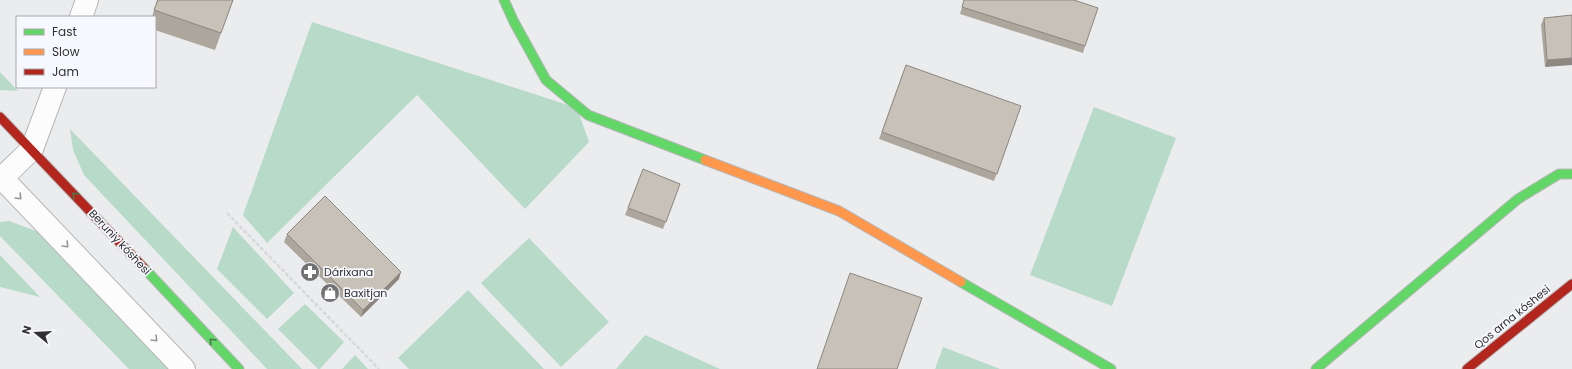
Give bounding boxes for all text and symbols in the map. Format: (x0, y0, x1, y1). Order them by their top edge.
legend (16, 16, 156, 88)
text: Fast (52, 23, 77, 40)
text: Slow (52, 43, 80, 60)
text: Jam (52, 63, 79, 80)
one-way arrow (15, 192, 22, 200)
one-way arrow (72, 192, 80, 200)
street label: Beruniy kóshesi (85, 206, 155, 279)
one-way arrow (61, 240, 68, 248)
pharmacy icon: Dárixana (299, 261, 321, 283)
place label: Dárixana (324, 264, 373, 280)
street label: Qos arna kóshesi (1470, 281, 1554, 353)
shop icon: Baxitjan (319, 282, 341, 304)
place label: Baxitjan (344, 285, 387, 301)
north arrow (16, 313, 56, 353)
text: N (18, 323, 35, 336)
one-way arrow (151, 334, 158, 342)
one-way arrow (210, 338, 217, 345)

